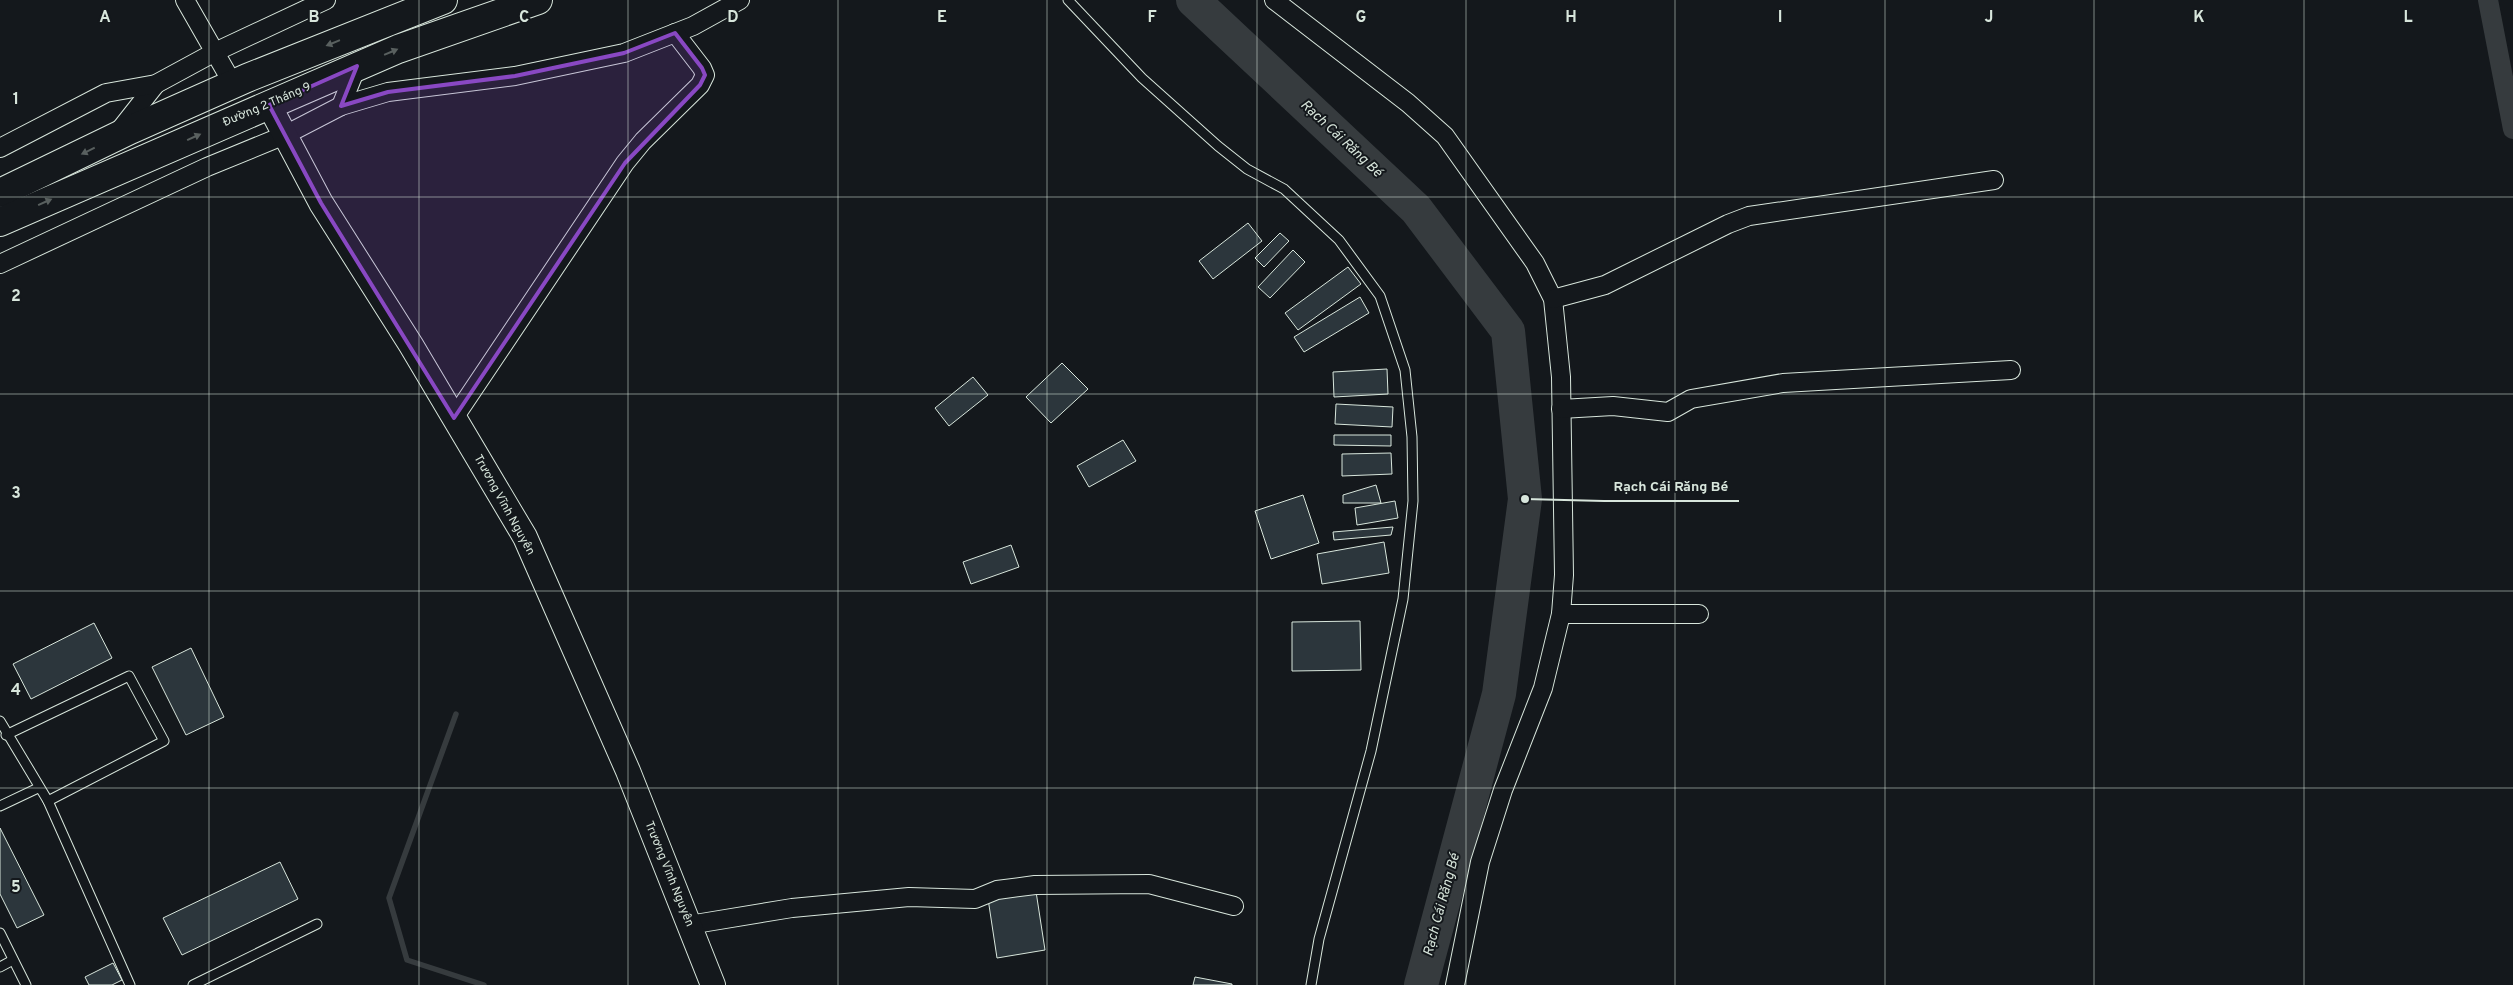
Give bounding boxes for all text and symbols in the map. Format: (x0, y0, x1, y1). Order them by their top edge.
text: A (99, 8, 111, 28)
text: B (308, 8, 320, 28)
text: C (519, 8, 529, 28)
text: D (727, 8, 739, 28)
text: E (937, 8, 947, 28)
text: F (1147, 8, 1157, 28)
text: G (1356, 8, 1366, 28)
text: H (1565, 8, 1577, 28)
text: I (1778, 8, 1782, 28)
text: J (1985, 8, 1993, 28)
text: K (2193, 8, 2205, 28)
text: L (2403, 8, 2413, 28)
one-way arrow (326, 40, 340, 48)
one-way arrow (384, 47, 398, 55)
street label: Đường 2 Tháng 9 (220, 79, 314, 131)
text: 1 (13, 90, 19, 110)
water label: Rạch Cái Răng Bé (1296, 97, 1387, 183)
one-way arrow (187, 133, 201, 141)
one-way arrow (81, 147, 95, 155)
one-way arrow (38, 198, 52, 206)
text: 2 (11, 287, 21, 307)
street label: Trương Vĩnh Nguyên (470, 452, 538, 558)
callout: Rạch Cái Răng Bé (1604, 472, 1739, 501)
text: Rạch Cái Răng Bé (1614, 479, 1729, 496)
text: 3 (11, 484, 21, 504)
text: 4 (11, 681, 21, 701)
street label: Trương Vĩnh Nguyên (641, 819, 697, 929)
water label: Rạch Cái Răng Bé (1420, 850, 1464, 958)
text: 5 (11, 878, 21, 898)

